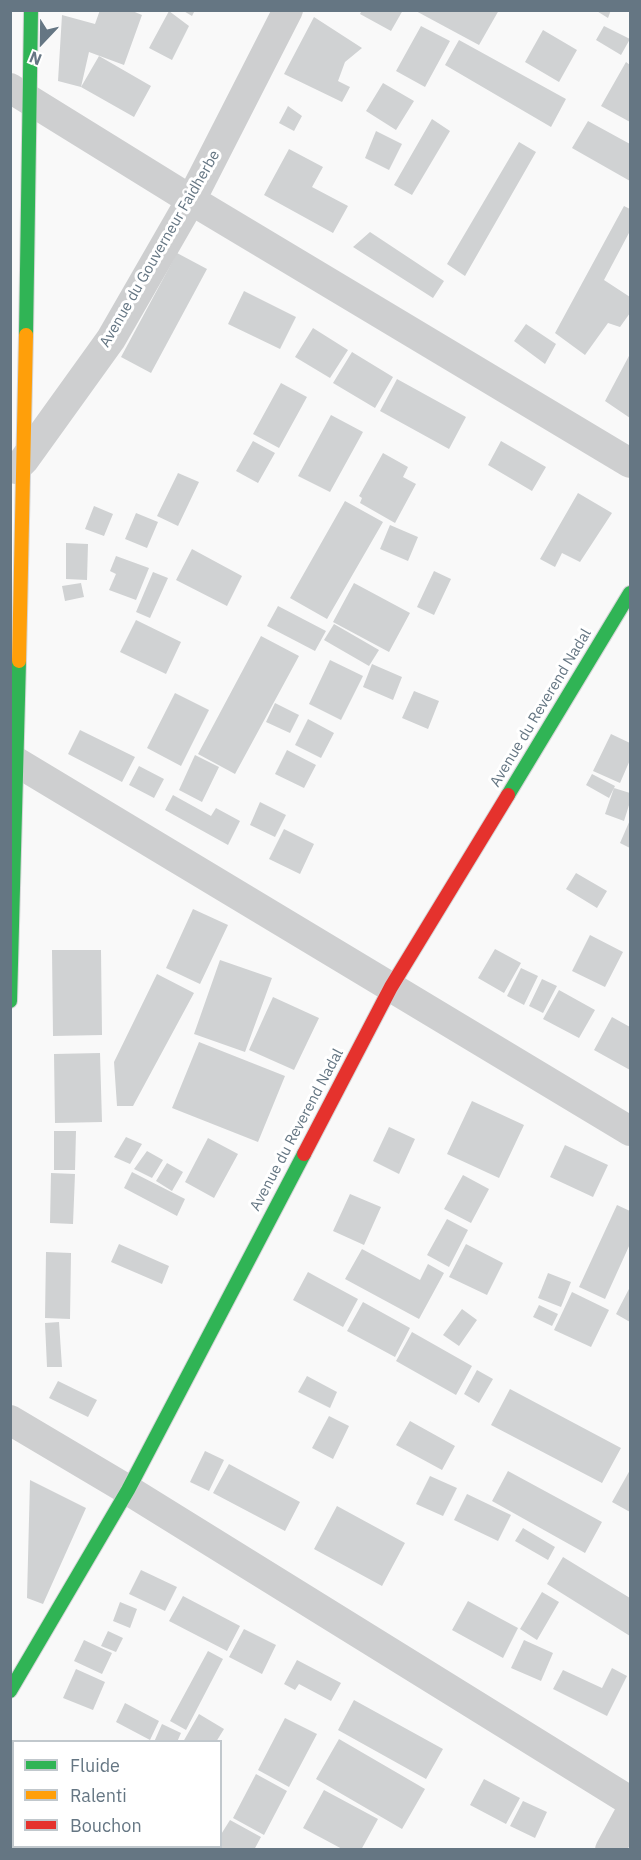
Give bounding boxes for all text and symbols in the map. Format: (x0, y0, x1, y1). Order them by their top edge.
north arrow (12, 12, 72, 72)
text: N (26, 47, 44, 70)
street label: Avenue du Gouverneur Faidherbe (96, 147, 224, 351)
street label: Avenue du Reverend Nadal (487, 626, 595, 790)
street label: Avenue du Reverend Nadal (247, 1046, 347, 1214)
legend (12, 1740, 222, 1848)
text: Fluide (70, 1754, 120, 1777)
text: Ralenti (70, 1784, 127, 1807)
text: Bouchon (70, 1814, 142, 1837)

